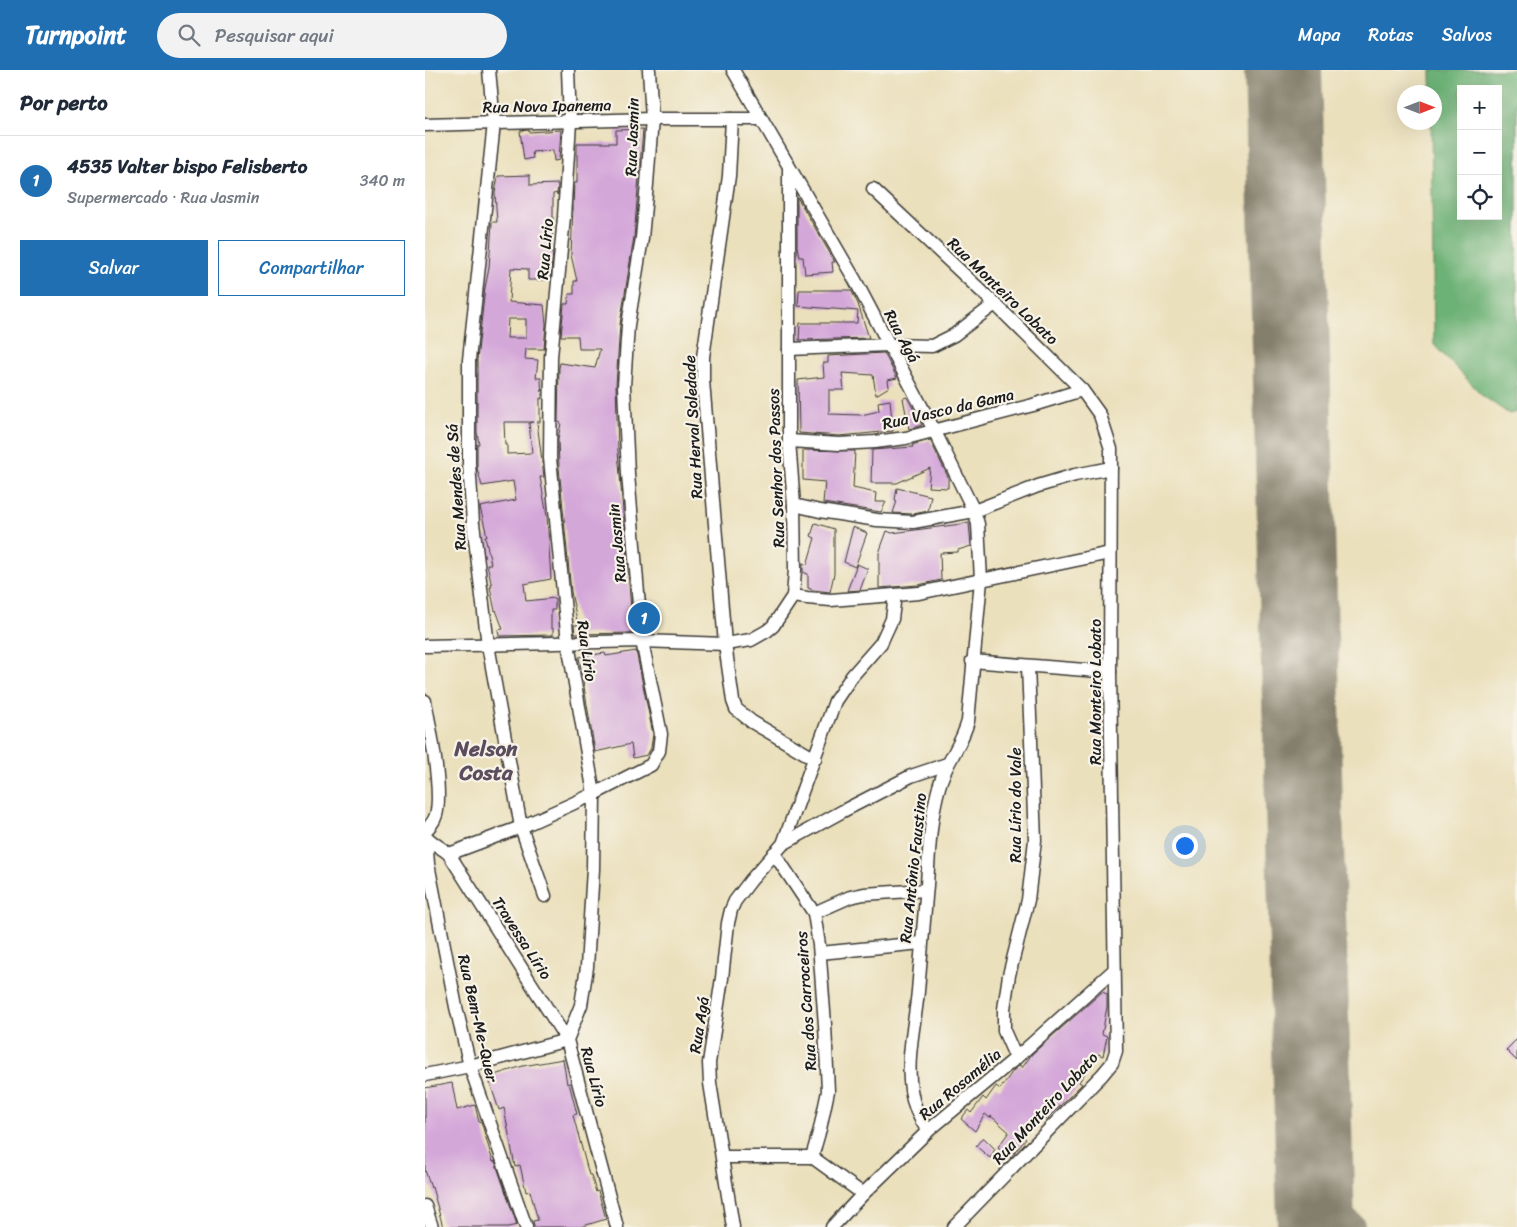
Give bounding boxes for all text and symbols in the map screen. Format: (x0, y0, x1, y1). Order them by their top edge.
search box (157, 13, 507, 58)
text: Turnpoint (25, 14, 127, 56)
text: Pesquisar aqui (215, 19, 334, 52)
text: Mapa (1298, 19, 1340, 51)
text: Rotas (1368, 19, 1414, 51)
text: Salvos (1442, 19, 1492, 51)
icon: search (175, 21, 203, 49)
text: Por perto (20, 84, 108, 122)
north arrow (1397, 85, 1442, 130)
map controls (1457, 85, 1502, 220)
button: + (1457, 85, 1502, 130)
street label: Rua Nova Ipanema (482, 90, 612, 122)
street label: Rua Jasmin (616, 97, 648, 177)
button: − (1457, 130, 1502, 175)
text: 4535 Valter bispo Felisberto (67, 150, 307, 183)
text: 1 (33, 166, 39, 195)
text: 340 m (360, 166, 405, 195)
button: locate (1457, 175, 1502, 220)
text: Supermercado · Rua Jasmin (67, 183, 259, 212)
street label: Rua Lírio (528, 217, 562, 281)
street label: Rua Monteiro Lobato (940, 230, 1066, 352)
button: Salvar (20, 240, 208, 296)
button: Compartilhar (218, 240, 405, 296)
street label: Rua Agá (876, 304, 928, 368)
street label: Rua Herval Soledade (675, 354, 711, 500)
street label: Rua Vasco da Gama (879, 380, 1017, 438)
street label: Rua Senhor dos Passos (759, 387, 793, 548)
street label: Rua Mendes de Sá (437, 423, 475, 551)
street label: Rua Jasmin (599, 502, 635, 584)
pin: 1 (628, 599, 660, 637)
street label: Rua Lírio (568, 619, 606, 683)
street label: Rua Monteiro Lobato (1081, 619, 1110, 765)
district label: Nelson Costa (453, 730, 518, 792)
street label: Rua Lírio do Vale (1001, 747, 1030, 863)
street label: Rua Antônio Faustino (891, 791, 935, 945)
your location (1172, 833, 1198, 859)
street label: Travessa Lírio (484, 890, 560, 986)
street label: Rua dos Carroceiros (787, 930, 825, 1072)
street label: Rua Bem-Me-Quer (449, 951, 507, 1086)
street label: Rua Agá (680, 995, 718, 1055)
street label: Rua Rosamélia (912, 1040, 1008, 1128)
street label: Rua Lírio (572, 1044, 616, 1110)
street label: Rua Monteiro Lobato (985, 1045, 1106, 1171)

